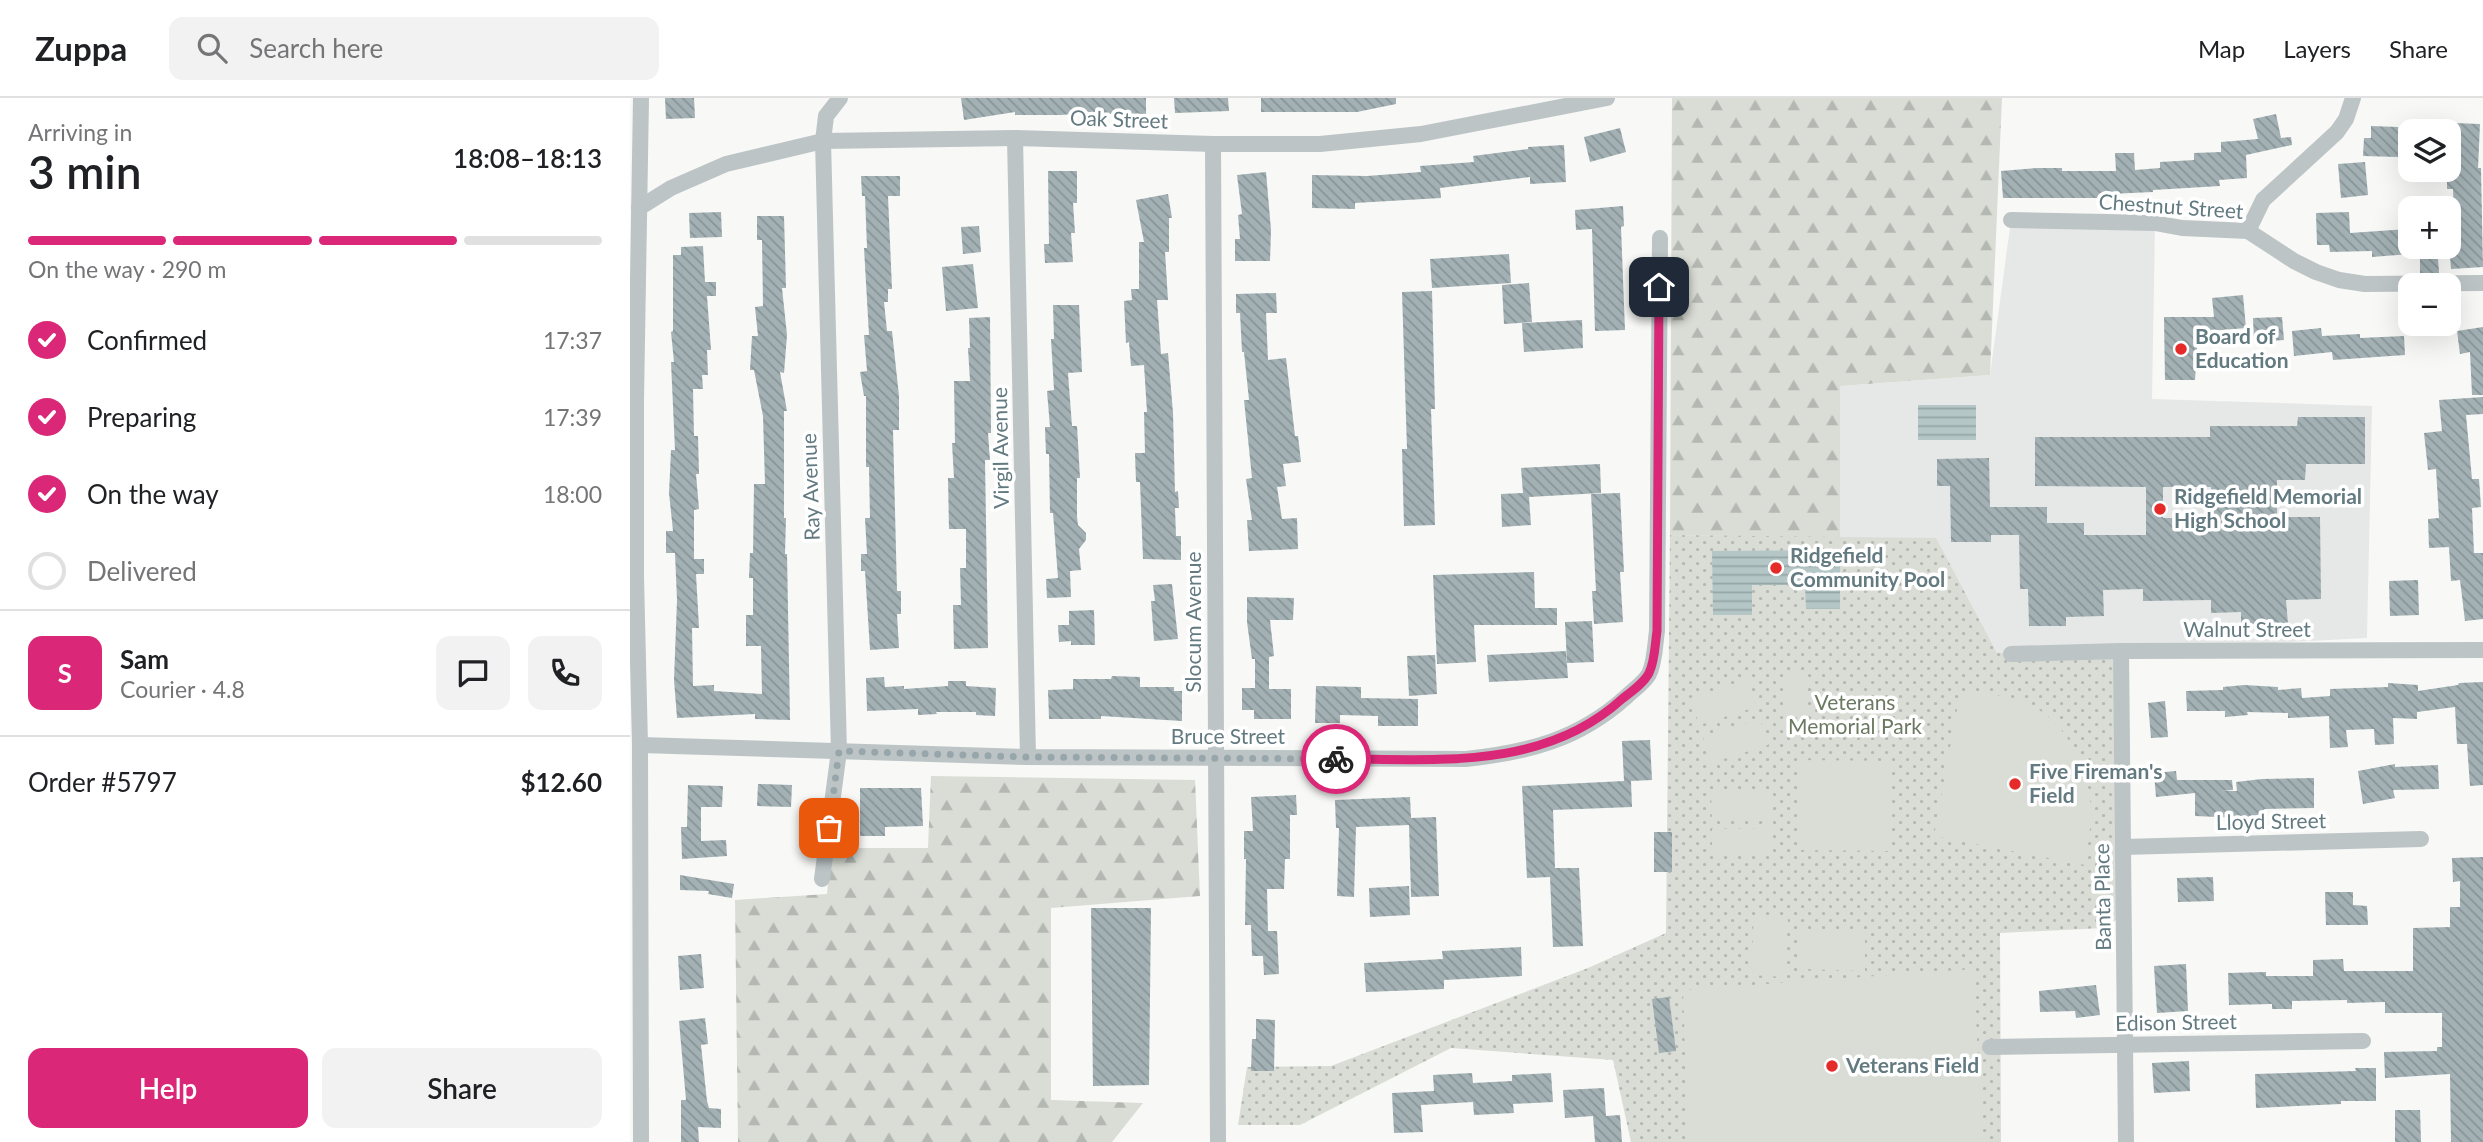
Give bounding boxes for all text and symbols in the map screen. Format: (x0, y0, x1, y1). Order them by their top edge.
search box (169, 17, 659, 80)
text: Zuppa (35, 28, 127, 68)
icon: search (193, 29, 231, 67)
text: Search here (249, 32, 383, 64)
text: Map (2198, 34, 2245, 63)
text: Layers (2283, 34, 2351, 63)
text: Share (2389, 34, 2448, 63)
street label: Oak Street (1069, 104, 1169, 133)
text: Arriving in (28, 118, 132, 146)
map controls (2398, 119, 2461, 336)
button: layers (2398, 119, 2461, 182)
text: 18:08–18:13 (453, 142, 602, 174)
text: 3 min (28, 144, 142, 199)
street label: Chestnut Street (2098, 188, 2245, 223)
button: + (2398, 196, 2461, 259)
text: On the way · 290 m (28, 255, 227, 283)
pin (1629, 257, 1689, 317)
icon: home (1640, 268, 1678, 306)
button: − (2398, 273, 2461, 336)
icon: check (28, 321, 66, 359)
place label: Board of Education (2195, 323, 2289, 372)
text: Confirmed (87, 324, 207, 356)
text: 17:37 (543, 326, 602, 354)
marker: Board of Education (2173, 341, 2189, 357)
street label: Virgil Avenue (986, 387, 1013, 509)
icon: check (28, 398, 66, 436)
text: Preparing (87, 401, 196, 433)
text: 17:39 (543, 403, 602, 431)
street label: Ray Avenue (795, 433, 824, 541)
icon: check (28, 475, 66, 513)
text: On the way (87, 478, 219, 510)
text: 18:00 (543, 480, 602, 508)
place label: Ridgefield Memorial High School (2174, 483, 2362, 532)
marker: Ridgefield Memorial High School (2152, 501, 2168, 517)
place label: Ridgefield Community Pool (1790, 542, 1945, 591)
street label: Slocum Avenue (1180, 551, 1205, 693)
text: Delivered (87, 555, 197, 587)
marker: Ridgefield Community Pool (1768, 560, 1784, 576)
street label: Walnut Street (2183, 616, 2311, 641)
button: chat (436, 636, 510, 710)
button: phone (528, 636, 602, 710)
text: Sam (120, 643, 169, 675)
text: S (58, 657, 72, 689)
text: Courier · 4.8 (120, 675, 245, 703)
park label: Veterans Memorial Park (1788, 689, 1922, 738)
street label: Bruce Street (1171, 723, 1286, 748)
courier (1301, 724, 1371, 794)
icon: bike (1317, 740, 1355, 778)
place label: Five Fireman's Field (2029, 758, 2162, 807)
text: Order #5797 (28, 766, 177, 798)
text: $12.60 (520, 766, 602, 798)
marker: Five Fireman's Field (2007, 776, 2023, 792)
pin (799, 798, 859, 858)
street label: Lloyd Street (2216, 807, 2327, 834)
icon: bag (810, 809, 848, 847)
street label: Banta Place (2088, 843, 2115, 951)
street label: Edison Street (2115, 1008, 2238, 1035)
button: Help (28, 1048, 308, 1128)
button: Share (322, 1048, 602, 1128)
place label: Veterans Field (1845, 1052, 1979, 1077)
marker: Veterans Field (1824, 1058, 1840, 1074)

